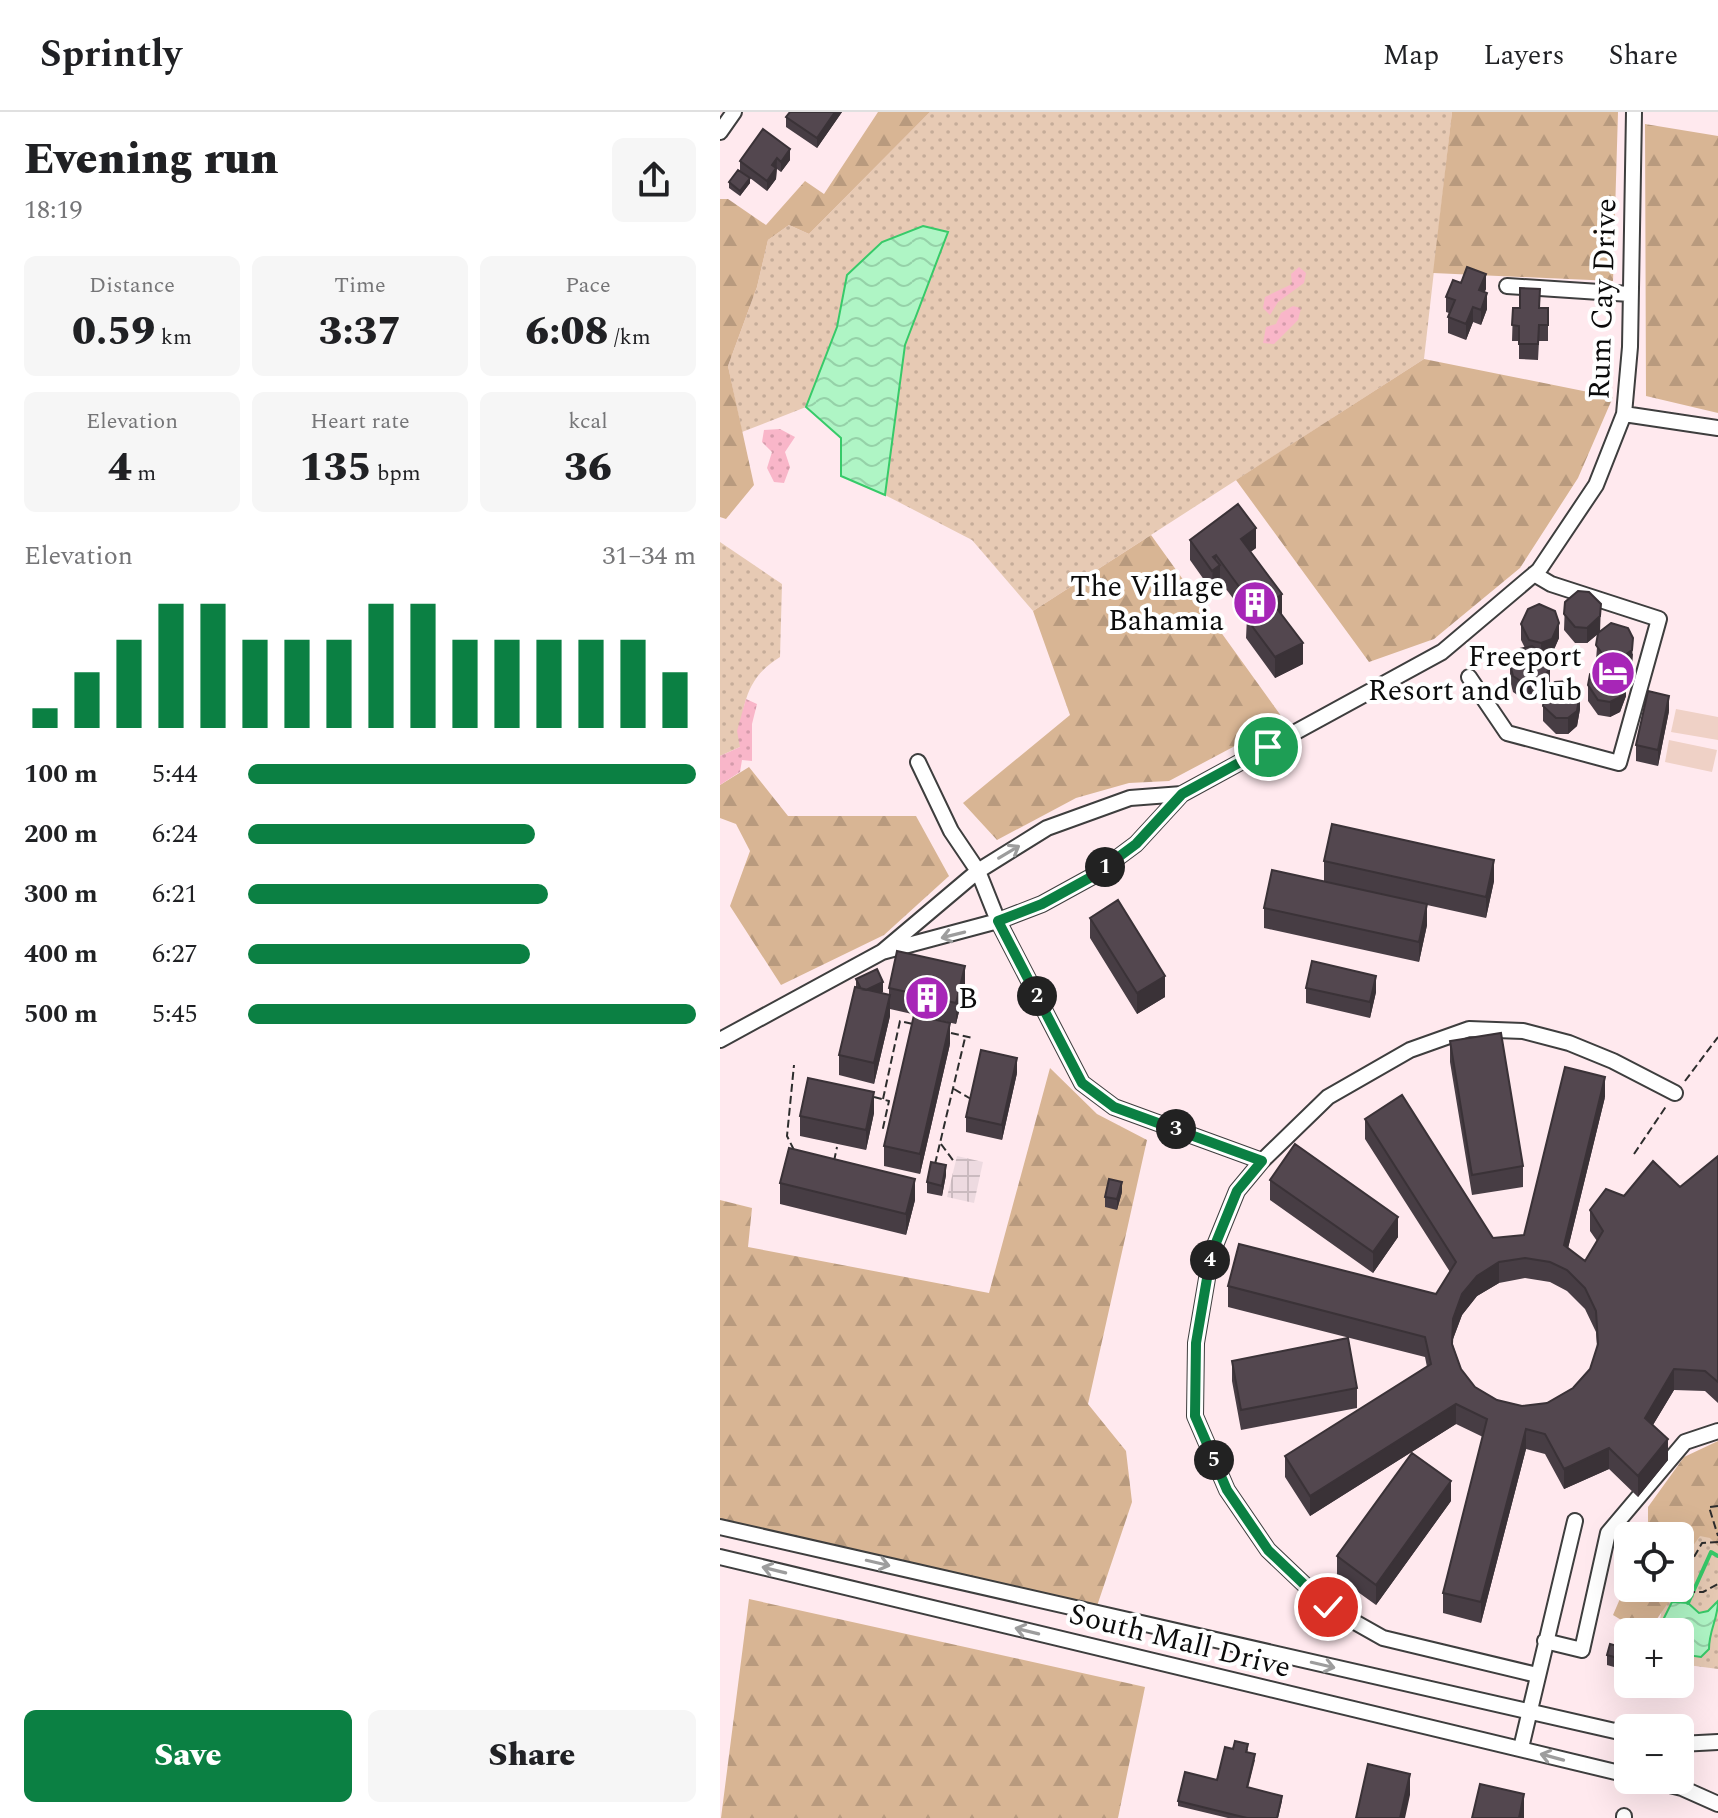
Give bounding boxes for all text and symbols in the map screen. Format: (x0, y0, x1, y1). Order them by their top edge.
text: Sprintly (40, 26, 182, 84)
text: Map (1383, 34, 1439, 77)
text: Layers (1483, 34, 1565, 77)
text: Share (1609, 34, 1678, 77)
text: Evening run (24, 126, 279, 193)
button: share (612, 138, 696, 222)
text: 18:19 (24, 190, 83, 230)
street label: Rum Cay Drive (1576, 197, 1630, 401)
text: Distance (89, 269, 175, 302)
text: Time (334, 269, 386, 302)
text: Pace (565, 269, 611, 302)
text: 0.59 (72, 302, 155, 363)
text: 3:37 (318, 302, 402, 363)
text: 6:08 (525, 302, 609, 363)
text: km (155, 321, 192, 354)
text: /km (609, 321, 651, 354)
text: Elevation (86, 405, 178, 438)
text: Heart rate (310, 405, 410, 438)
text: kcal (568, 405, 608, 438)
text: 4 (108, 438, 132, 499)
text: 135 (299, 438, 371, 499)
text: 36 (564, 438, 612, 499)
text: m (132, 457, 156, 490)
text: bpm (371, 457, 421, 490)
text: Elevation (24, 536, 133, 576)
text: 31–34 m (602, 536, 696, 576)
place label: The Village Bahamia (1070, 564, 1224, 644)
building icon: The Village Bahamia (1231, 579, 1279, 627)
place label: Freeport Resort and Club (1368, 634, 1582, 714)
hotel icon: Freeport Resort and Club (1589, 649, 1637, 697)
pin (1234, 713, 1302, 781)
icon: arrive (1246, 725, 1290, 769)
text: 100 m (24, 754, 98, 794)
text: 5:44 (152, 754, 198, 794)
text: 200 m (24, 814, 98, 854)
text: 6:24 (152, 814, 198, 854)
one-way arrow (997, 844, 1020, 860)
pin: 1 (1085, 847, 1125, 887)
text: 1 (1099, 850, 1111, 883)
text: 300 m (24, 874, 98, 914)
text: 6:21 (152, 874, 198, 914)
one-way arrow (941, 928, 967, 943)
text: 400 m (24, 934, 98, 974)
text: 6:27 (152, 934, 198, 974)
building icon: B (903, 974, 951, 1022)
place label: B (958, 976, 978, 1022)
pin: 2 (1017, 976, 1057, 1016)
text: 2 (1031, 979, 1043, 1012)
text: 500 m (24, 994, 98, 1034)
text: 5:45 (152, 994, 198, 1034)
pin: 3 (1156, 1109, 1196, 1149)
text: 3 (1170, 1112, 1182, 1145)
pin: 4 (1190, 1240, 1230, 1280)
text: 4 (1204, 1243, 1216, 1276)
pin: 5 (1194, 1440, 1234, 1480)
text: 5 (1208, 1443, 1220, 1476)
map controls (1614, 1522, 1694, 1794)
button: locate (1614, 1522, 1694, 1602)
one-way arrow (865, 1556, 890, 1571)
one-way arrow (762, 1562, 788, 1577)
pin (1294, 1573, 1362, 1641)
icon: check (1306, 1585, 1350, 1629)
street label: South Mall Drive (1064, 1591, 1295, 1691)
button: + (1614, 1618, 1694, 1698)
one-way arrow (1015, 1622, 1041, 1637)
one-way arrow (1309, 1658, 1335, 1673)
button: Save (24, 1710, 352, 1802)
button: Share (368, 1710, 696, 1802)
button: − (1614, 1714, 1694, 1794)
one-way arrow (1540, 1748, 1566, 1763)

